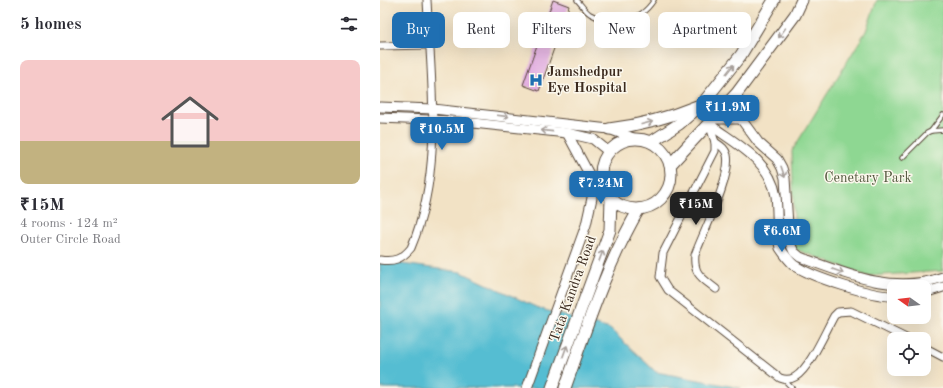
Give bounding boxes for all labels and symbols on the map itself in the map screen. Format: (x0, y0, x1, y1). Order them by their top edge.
one-way arrow (778, 28, 786, 39)
one-way arrow (726, 63, 735, 74)
place label: Jamshedpur Eye Hospital (547, 65, 627, 95)
hospital icon: Jamshedpur Eye Hospital (528, 72, 544, 88)
pin: ₹11.9M (695, 95, 761, 129)
one-way arrow (496, 112, 509, 120)
pin: ₹10.5M (409, 117, 475, 151)
one-way arrow (641, 119, 654, 126)
one-way arrow (541, 127, 554, 134)
one-way arrow (780, 166, 787, 179)
pin: ₹7.24M (568, 171, 634, 205)
park label: Cenetary Park (824, 171, 912, 185)
pin: ₹15M (672, 192, 720, 226)
pin: ₹6.6M (754, 219, 810, 253)
street label: Tata Kandra Road (547, 234, 599, 344)
one-way arrow (597, 250, 605, 262)
one-way arrow (831, 268, 844, 275)
north arrow (887, 280, 931, 324)
one-way arrow (562, 346, 570, 358)

